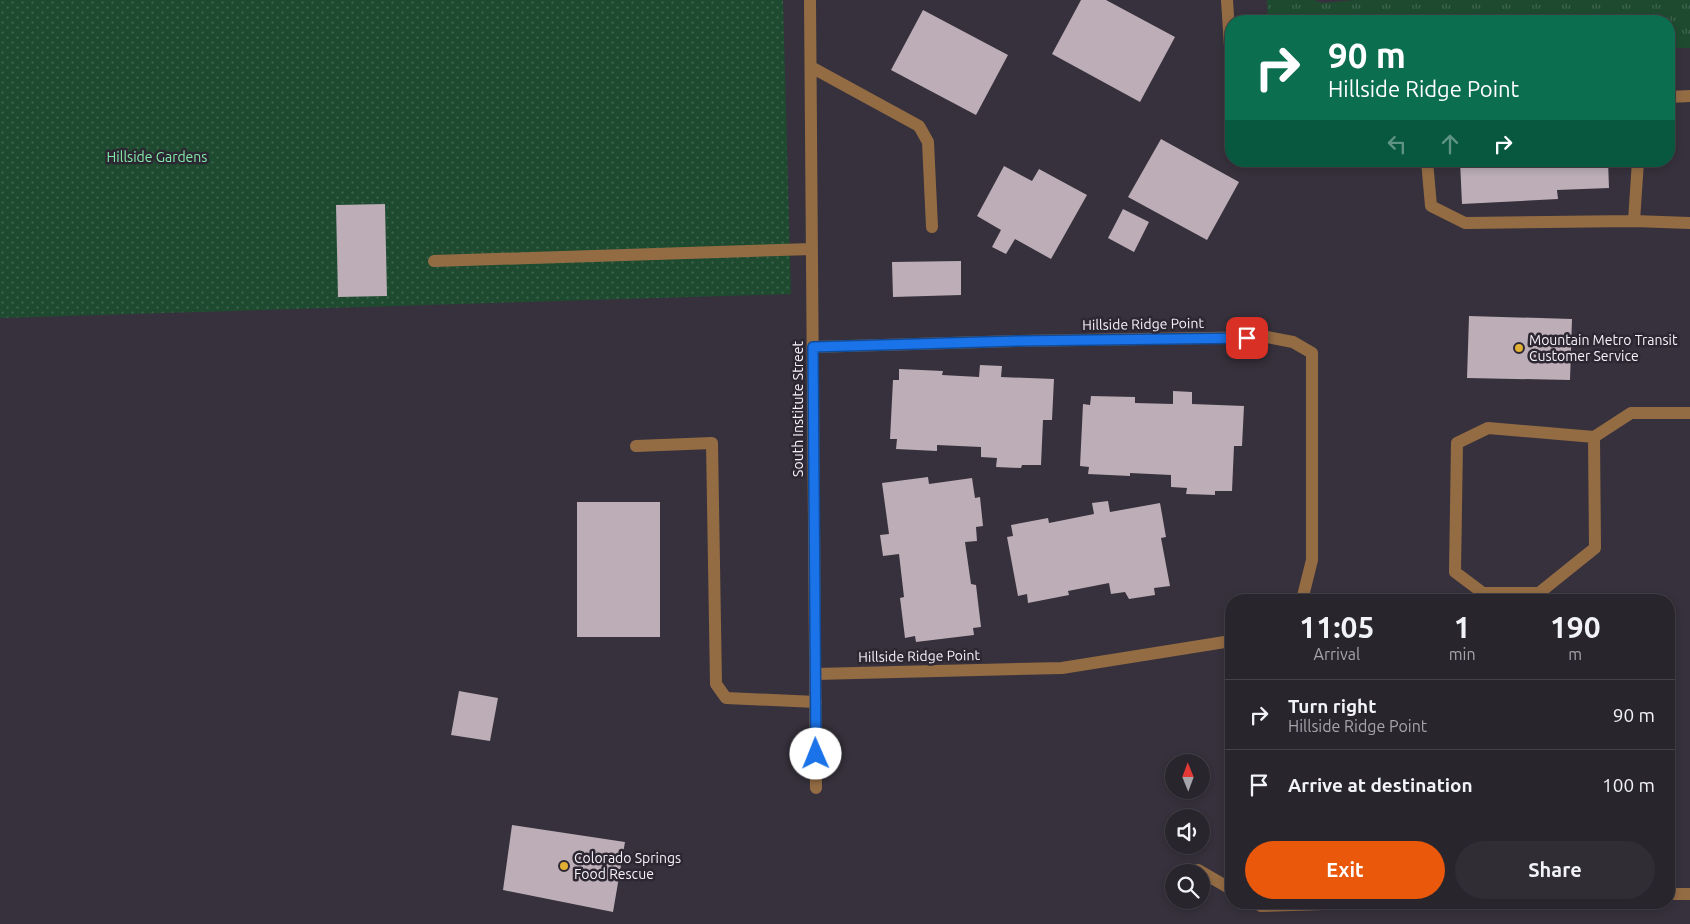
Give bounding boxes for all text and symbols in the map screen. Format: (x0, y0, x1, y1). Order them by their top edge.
icon: right (1245, 35, 1310, 100)
text: 90 m (1328, 35, 1406, 75)
text: Hillside Ridge Point (1328, 76, 1519, 101)
icon: left (1383, 130, 1411, 158)
icon: ahead (1436, 130, 1464, 158)
icon: right (1489, 130, 1517, 158)
park label: Hillside Gardens (107, 149, 207, 165)
street label: Hillside Ridge Point (1082, 315, 1204, 333)
pin (1226, 317, 1268, 359)
icon: arrive (1233, 324, 1261, 352)
place label: Mountain Metro Transit Customer Service (1529, 332, 1678, 364)
street label: South Institute Street (790, 341, 806, 477)
marker: Mountain Metro Transit Customer Service (1513, 342, 1525, 354)
text: 11:05 (1299, 610, 1374, 644)
text: 1 (1454, 610, 1471, 644)
text: 190 (1550, 610, 1601, 644)
text: Arrival (1314, 645, 1360, 663)
text: min (1449, 645, 1476, 663)
text: m (1568, 645, 1582, 663)
street label: Hillside Ridge Point (858, 647, 980, 665)
text: Turn right (1288, 695, 1376, 717)
icon: right (1245, 701, 1273, 729)
text: 90 m (1613, 704, 1655, 726)
text: Hillside Ridge Point (1288, 717, 1427, 735)
position arrow (789, 727, 841, 779)
north arrow (1165, 754, 1210, 799)
map controls (1165, 754, 1210, 909)
icon: arrive (1245, 771, 1273, 799)
text: Arrive at destination (1288, 774, 1473, 796)
text: 100 m (1602, 774, 1655, 796)
button: sound (1165, 809, 1210, 854)
button: Exit (1245, 841, 1445, 899)
button: Share (1455, 841, 1655, 899)
place label: Colorado Springs Food Rescue (574, 850, 681, 882)
marker: Colorado Springs Food Rescue (558, 860, 570, 872)
button: search (1165, 864, 1210, 909)

